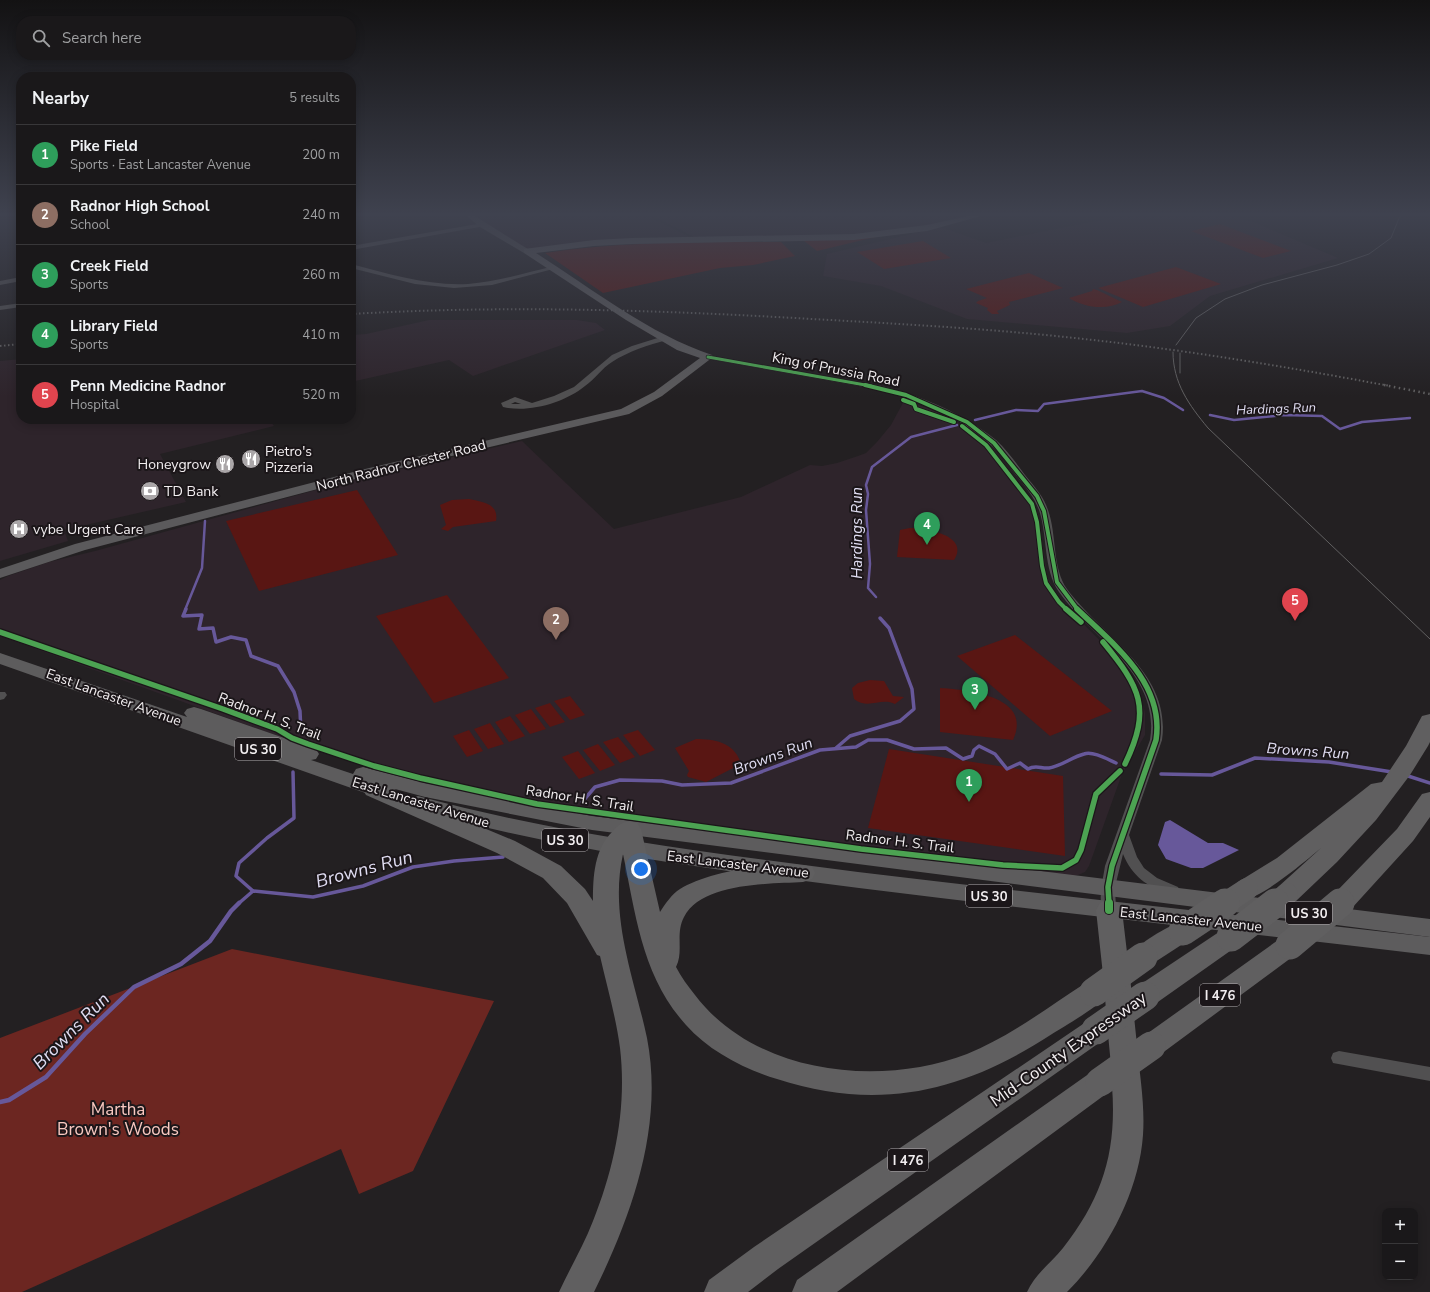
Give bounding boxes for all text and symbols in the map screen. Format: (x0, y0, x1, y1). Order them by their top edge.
search box (16, 16, 356, 60)
icon: search (30, 27, 52, 49)
text: Search here (62, 28, 142, 48)
text: Nearby (32, 87, 89, 110)
text: 5 results (289, 89, 340, 107)
text: Pike Field (70, 136, 138, 156)
text: 1 (41, 146, 49, 164)
text: 200 m (302, 146, 340, 164)
text: Sports · East Lancaster Avenue (70, 156, 251, 174)
text: Radnor High School (70, 196, 209, 216)
text: 2 (41, 206, 49, 224)
text: 240 m (302, 206, 340, 224)
text: School (70, 216, 110, 234)
text: Creek Field (70, 256, 148, 276)
text: 3 (41, 266, 49, 284)
text: 260 m (302, 266, 340, 284)
text: Sports (70, 276, 109, 294)
text: Library Field (70, 316, 158, 336)
text: 4 (41, 326, 49, 344)
text: 410 m (302, 326, 340, 344)
text: Sports (70, 336, 109, 354)
street label: King of Prussia Road (770, 348, 901, 391)
text: Penn Medicine Radnor (70, 376, 226, 396)
text: 5 (41, 386, 49, 404)
text: 520 m (302, 386, 340, 404)
text: Hospital (70, 396, 119, 414)
water label: Hardings Run (1236, 399, 1316, 419)
street label: North Radnor Chester Road (314, 435, 488, 496)
place label: Pietro's Pizzeria (265, 442, 313, 477)
restaurant icon: Pietro's Pizzeria (240, 448, 262, 470)
restaurant icon: Honeygrow (214, 453, 236, 475)
place label: Honeygrow (138, 455, 211, 474)
bank icon: TD Bank (139, 480, 161, 502)
place label: TD Bank (164, 482, 219, 501)
water label: Hardings Run (847, 487, 867, 579)
pin: 4 (914, 512, 940, 545)
hospital icon: vybe Urgent Care (8, 518, 30, 540)
place label: vybe Urgent Care (33, 520, 143, 539)
pin: 5 (1282, 588, 1308, 621)
pin: 2 (543, 607, 569, 640)
street label: East Lancaster Avenue (44, 664, 184, 731)
pin: 3 (962, 677, 988, 710)
street label: Radnor H. S. Trail (215, 688, 325, 745)
water label: Browns Run (731, 732, 815, 780)
road number: US 30 (235, 738, 281, 760)
water label: Browns Run (1266, 738, 1350, 764)
pin: 1 (956, 769, 982, 802)
street label: East Lancaster Avenue (350, 773, 492, 832)
street label: Radnor H. S. Trail (525, 781, 636, 817)
street label: Radnor H. S. Trail (845, 825, 956, 858)
road number: US 30 (542, 829, 588, 851)
water label: Browns Run (313, 845, 415, 893)
street label: East Lancaster Avenue (666, 846, 810, 883)
your location (631, 859, 651, 879)
road number: US 30 (966, 885, 1012, 907)
road number: US 30 (1286, 902, 1332, 924)
street label: East Lancaster Avenue (1119, 903, 1263, 936)
road number: I 476 (1200, 984, 1240, 1006)
street label: Mid-County Expressway (986, 986, 1151, 1112)
water label: Browns Run (27, 987, 115, 1075)
park label: Martha Brown's Woods (57, 1098, 179, 1141)
road number: I 476 (888, 1149, 928, 1171)
map controls (1382, 1208, 1418, 1280)
button: + (1382, 1208, 1418, 1244)
button: − (1382, 1244, 1418, 1280)

